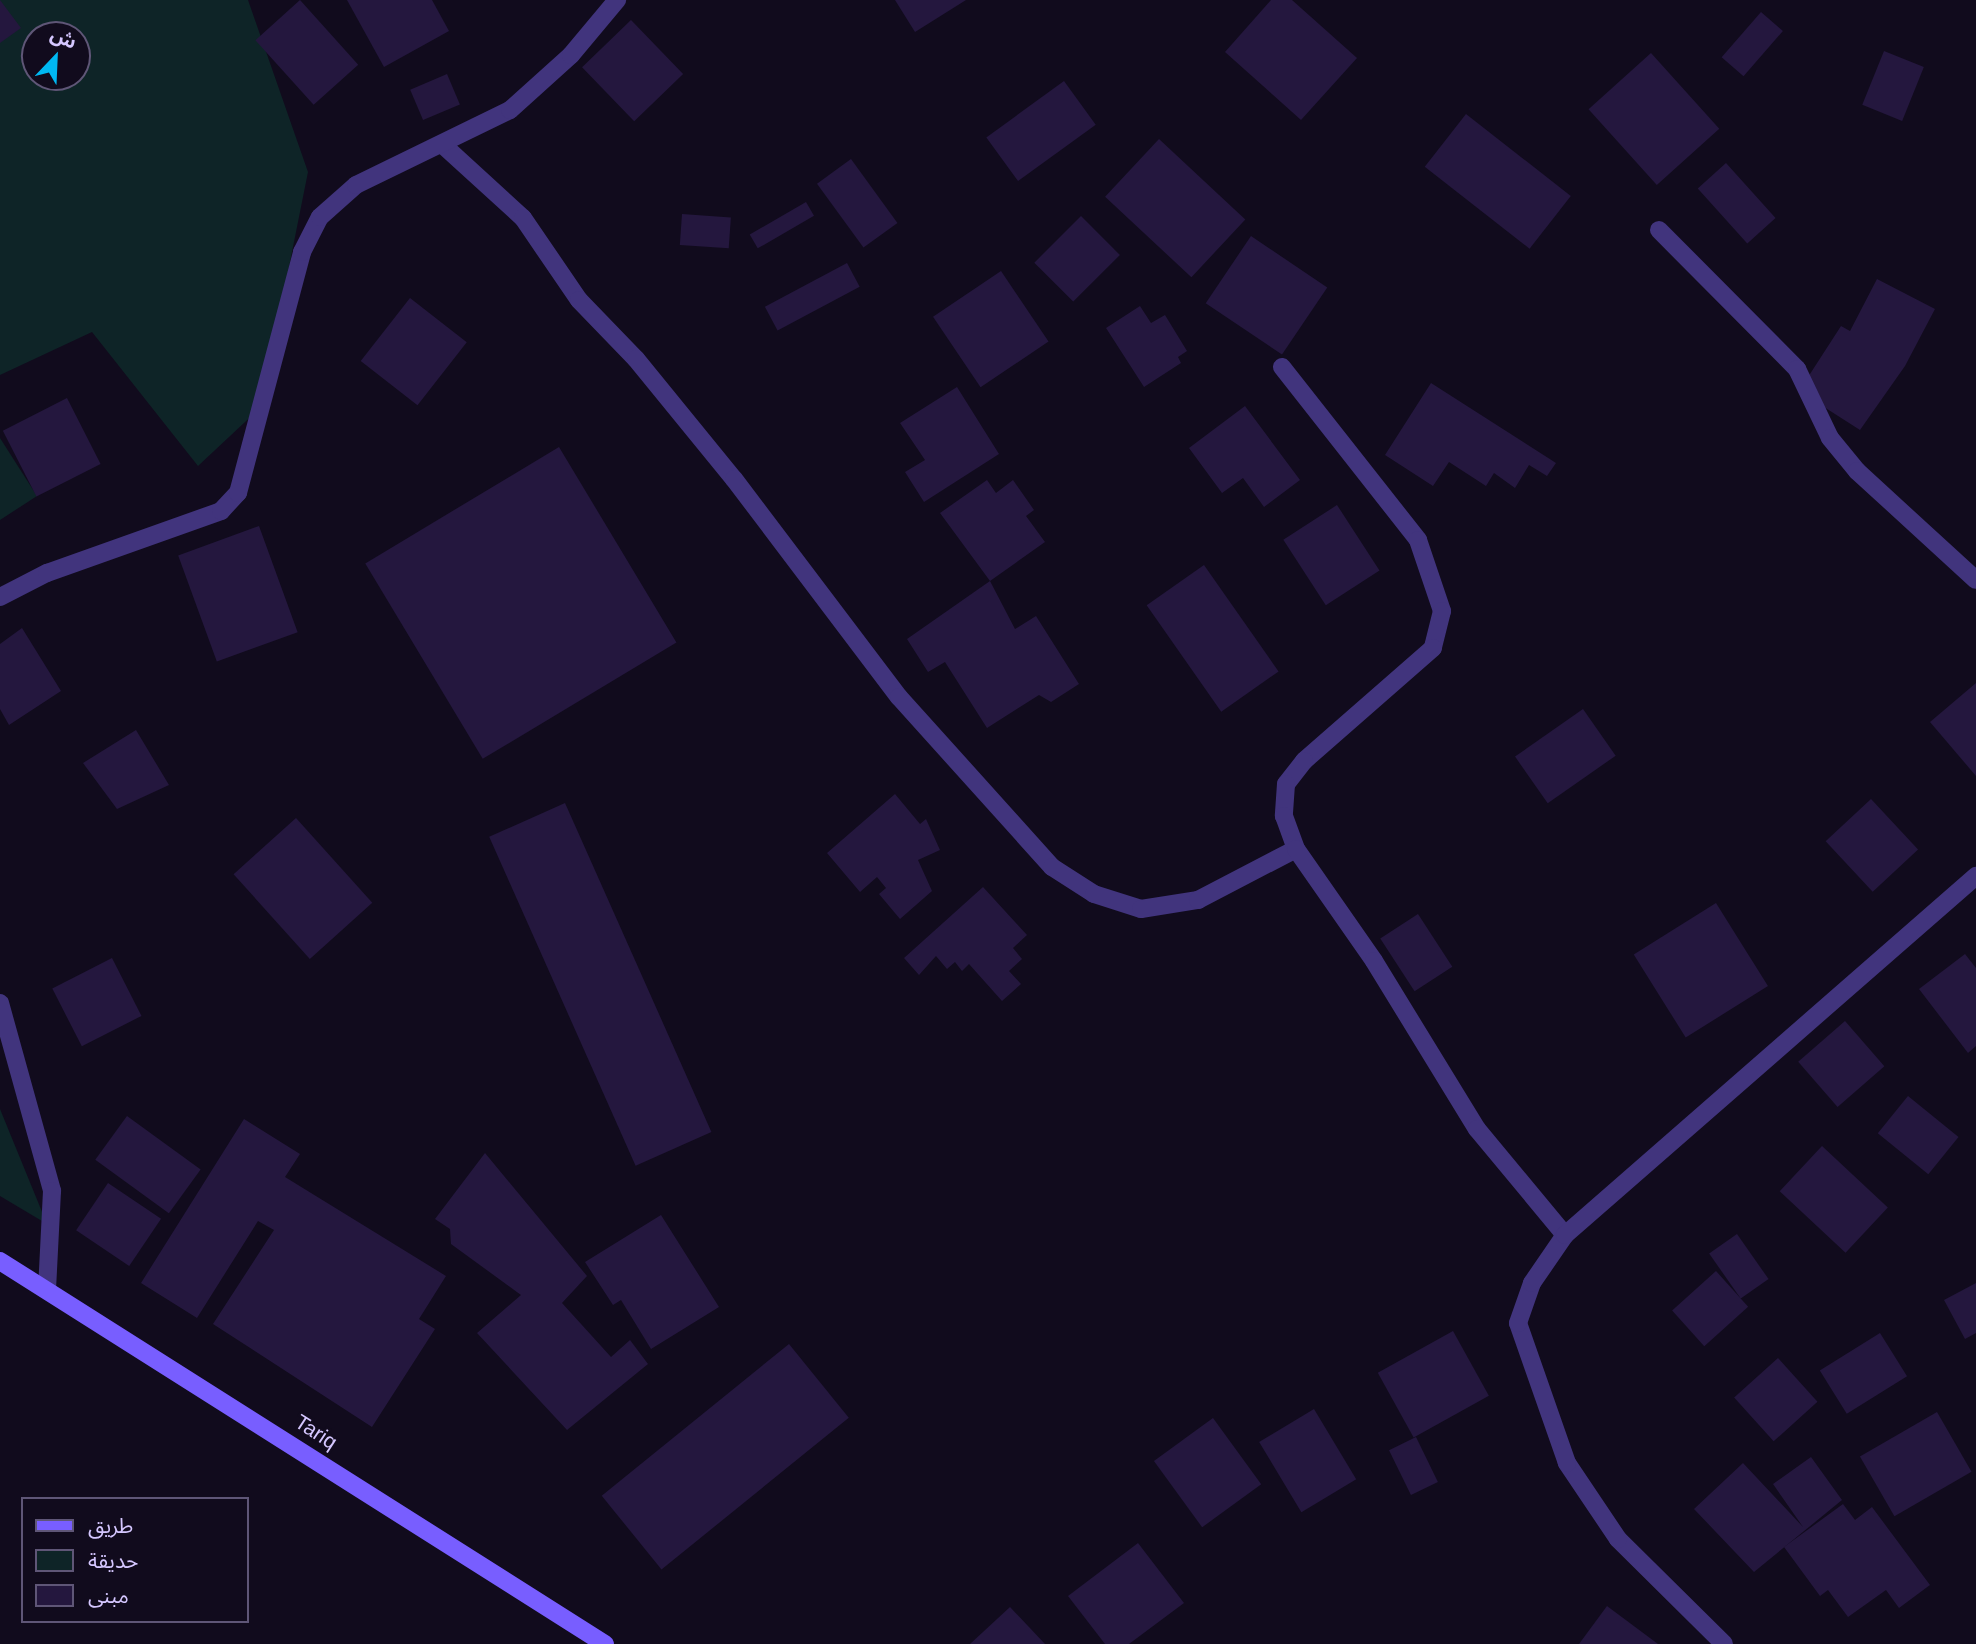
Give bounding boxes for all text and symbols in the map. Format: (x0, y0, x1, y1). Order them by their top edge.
north arrow (21, 21, 91, 91)
text: ش (48, 23, 80, 53)
street label: Tariq (290, 1409, 342, 1455)
legend (21, 1497, 248, 1623)
text: طريق (88, 1514, 133, 1537)
text: حديقة (88, 1549, 138, 1572)
text: مبنى (88, 1584, 129, 1607)

